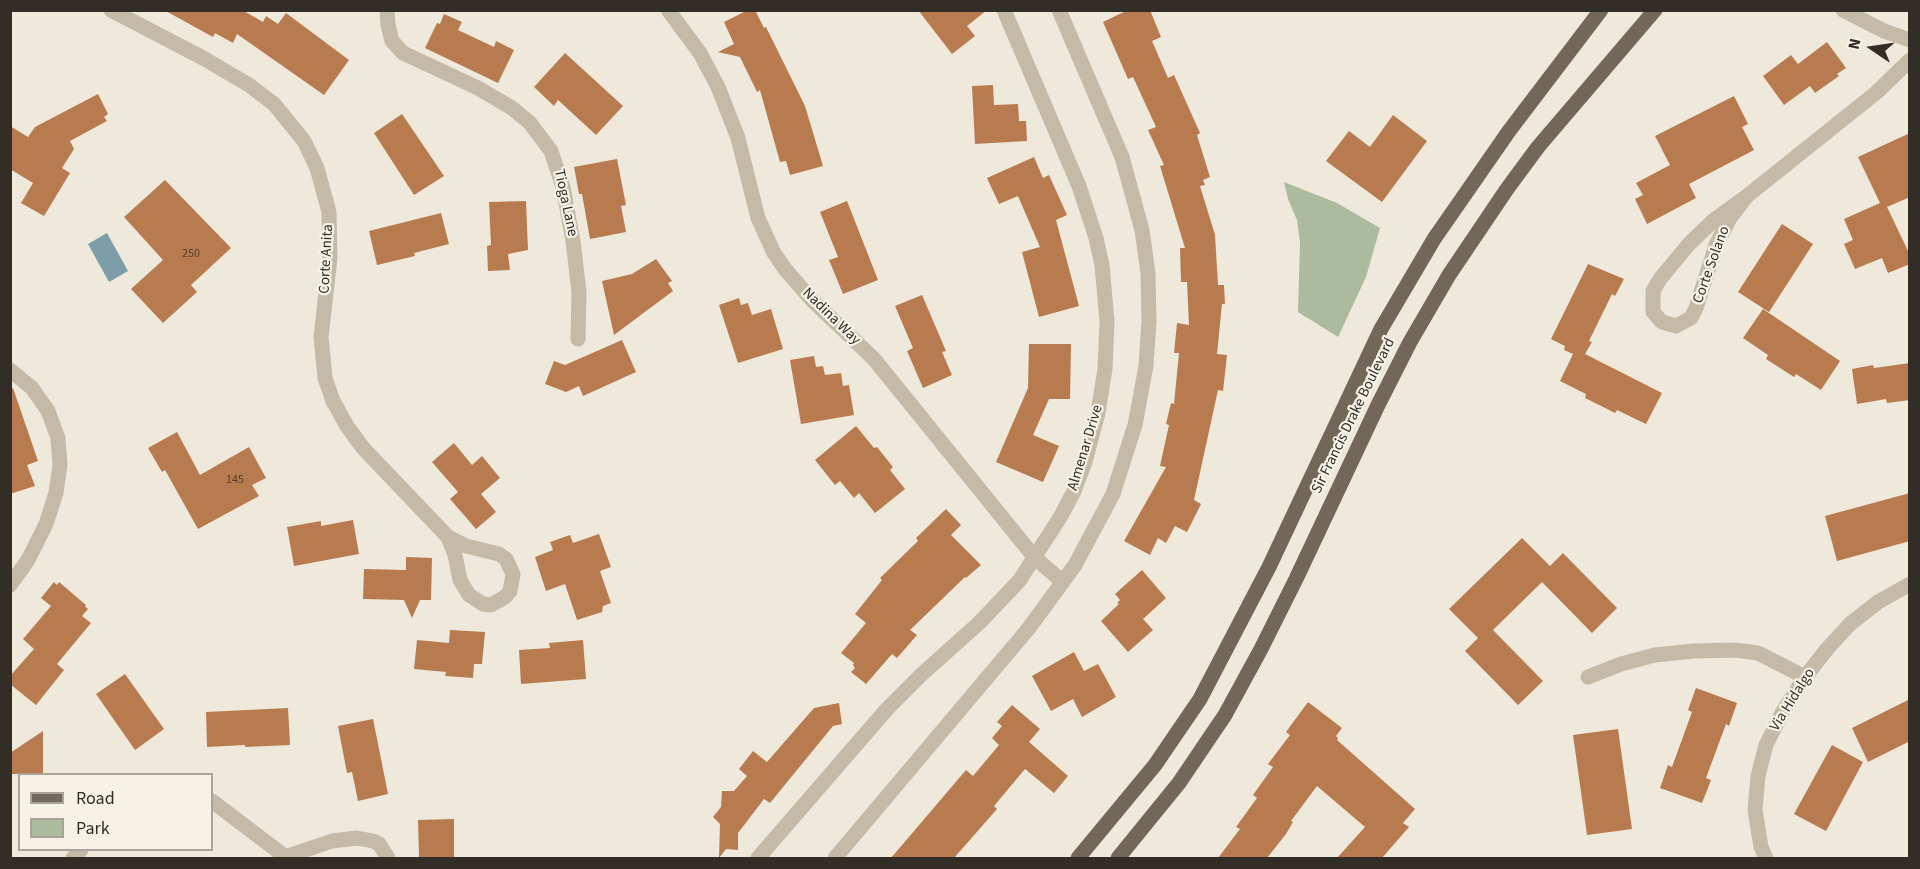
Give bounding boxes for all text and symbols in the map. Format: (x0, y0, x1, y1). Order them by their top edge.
north arrow (1842, 18, 1902, 78)
text: N (1843, 36, 1866, 52)
street label: Tioga Lane (549, 168, 581, 238)
street label: Corte Anita (316, 224, 338, 294)
street label: Corte Solano (1690, 224, 1734, 306)
house number: 250 (182, 247, 200, 261)
street label: Nadina Way (798, 285, 864, 349)
street label: Sir Francis Drake Boulevard (1308, 335, 1400, 497)
street label: Almenar Drive (1064, 403, 1108, 493)
house number: 145 (226, 473, 244, 487)
street label: Via Hidalgo (1767, 665, 1819, 735)
legend (18, 773, 213, 851)
text: Road (76, 786, 115, 811)
text: Park (76, 816, 110, 841)

